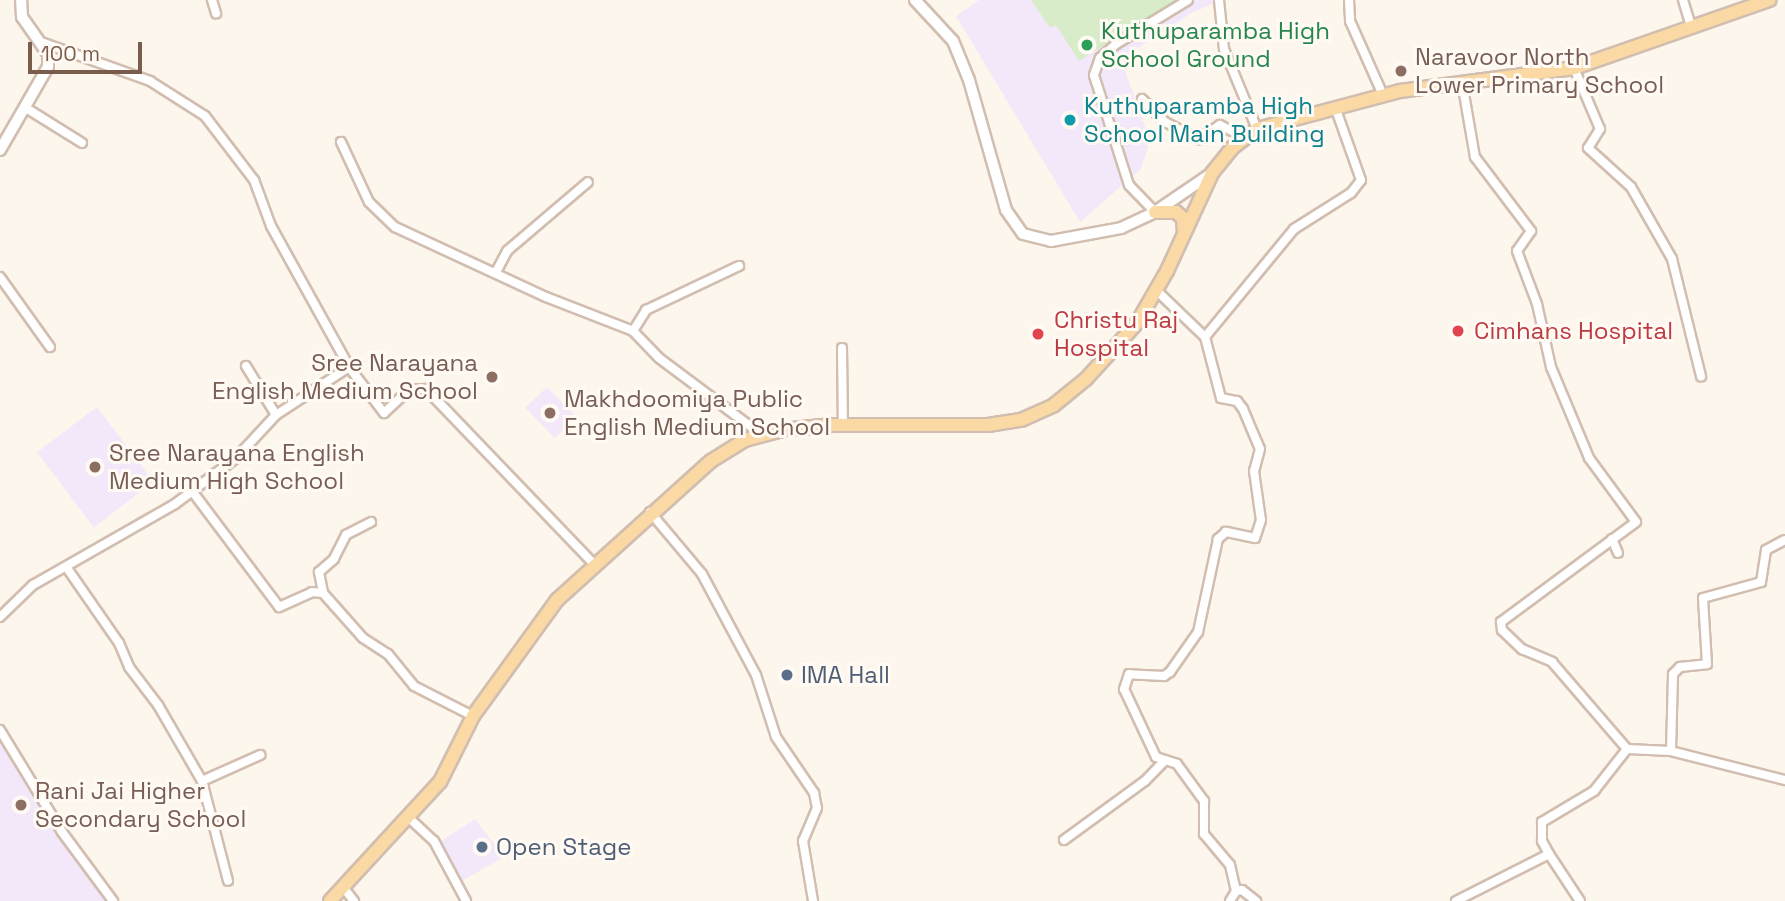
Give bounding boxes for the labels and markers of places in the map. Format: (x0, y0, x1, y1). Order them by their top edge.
place label: Kuthuparamba High School Ground (1101, 17, 1330, 73)
marker: Kuthuparamba High School Ground (1079, 37, 1095, 53)
place label: Naravoor North Lower Primary School (1415, 43, 1664, 99)
marker: Naravoor North Lower Primary School (1393, 63, 1409, 79)
place label: Kuthuparamba High School Main Building (1084, 92, 1325, 148)
marker: Kuthuparamba High School Main Building (1062, 112, 1078, 128)
place label: Christu Raj Hospital (1054, 306, 1178, 362)
place label: Cimhans Hospital (1474, 317, 1673, 345)
marker: Cimhans Hospital (1448, 321, 1468, 341)
marker: Christu Raj Hospital (1028, 324, 1048, 344)
place label: Sree Narayana English Medium School (212, 349, 478, 405)
marker: Sree Narayana English Medium School (484, 369, 500, 385)
place label: Makhdoomiya Public English Medium School (564, 385, 830, 441)
marker: Makhdoomiya Public English Medium School (542, 405, 558, 421)
place label: Sree Narayana English Medium High School (109, 439, 365, 495)
marker: Sree Narayana English Medium High School (87, 459, 103, 475)
place label: IMA Hall (801, 661, 890, 689)
marker: IMA Hall (779, 667, 795, 683)
place label: Rani Jai Higher Secondary School (35, 777, 246, 833)
marker: Rani Jai Higher Secondary School (13, 797, 29, 813)
place label: Open Stage (496, 833, 631, 861)
marker: Open Stage (474, 839, 490, 855)

